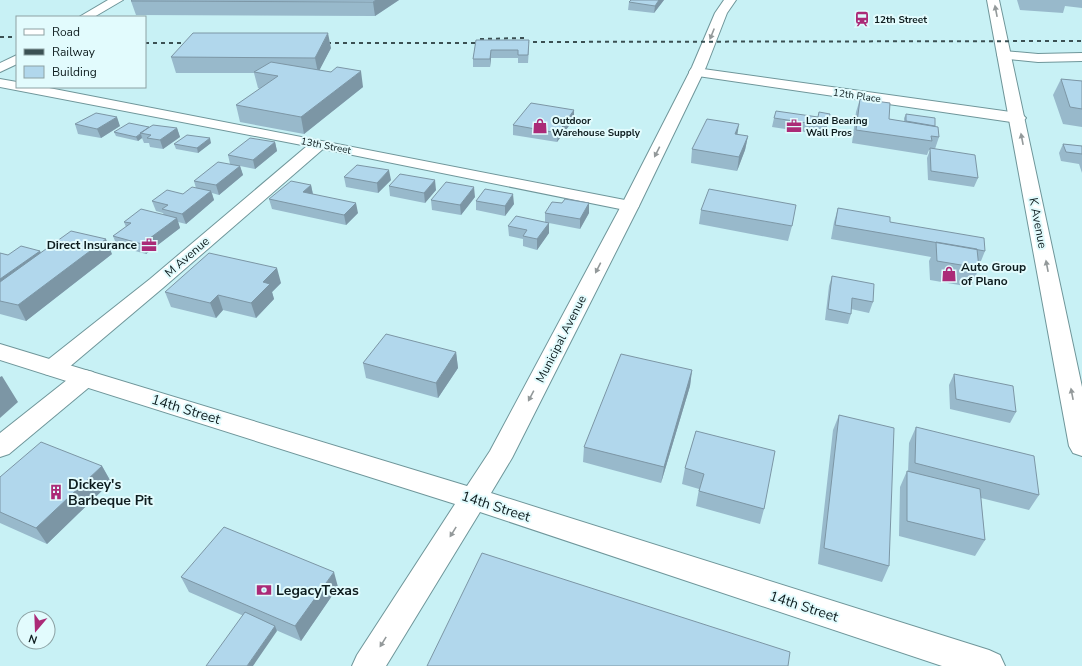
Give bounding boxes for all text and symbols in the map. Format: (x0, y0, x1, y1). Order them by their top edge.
one-way arrow (992, 5, 998, 18)
station icon: 12th Street (853, 10, 871, 28)
place label: 12th Street (874, 13, 927, 27)
legend (16, 16, 146, 88)
text: Road (52, 24, 80, 40)
one-way arrow (708, 29, 714, 41)
text: Railway (52, 44, 96, 60)
text: Building (52, 64, 97, 80)
street label: 12th Place (832, 86, 882, 106)
place label: Outdoor Warehouse Supply (552, 114, 641, 140)
place label: Load Bearing Wall Pros (806, 114, 868, 140)
shop icon: Outdoor Warehouse Supply (531, 117, 549, 135)
office icon: Load Bearing Wall Pros (785, 117, 803, 135)
one-way arrow (1018, 133, 1024, 145)
street label: 13th Street (299, 134, 353, 158)
one-way arrow (654, 146, 660, 158)
street label: K Avenue (1025, 196, 1051, 250)
street label: M Avenue (161, 233, 213, 281)
office icon: Direct Insurance (140, 236, 158, 254)
place label: Direct Insurance (47, 237, 137, 253)
place label: Auto Group of Plano (961, 259, 1026, 289)
one-way arrow (1044, 260, 1050, 272)
one-way arrow (594, 262, 601, 274)
shop icon: Auto Group of Plano (940, 265, 958, 283)
street label: Municipal Avenue (532, 293, 590, 385)
one-way arrow (1068, 388, 1074, 400)
street label: 14th Street (149, 390, 223, 429)
one-way arrow (528, 390, 535, 401)
place label: Dickey's Barbeque Pit (68, 475, 153, 510)
building icon: Dickey's Barbeque Pit (47, 483, 65, 501)
street label: 14th Street (459, 486, 533, 527)
one-way arrow (449, 527, 457, 537)
bank icon: LegacyTexas (255, 581, 273, 599)
place label: LegacyTexas (276, 581, 359, 600)
street label: 14th Street (767, 586, 841, 627)
north arrow (16, 610, 56, 650)
text: N (27, 631, 39, 647)
one-way arrow (380, 636, 387, 647)

